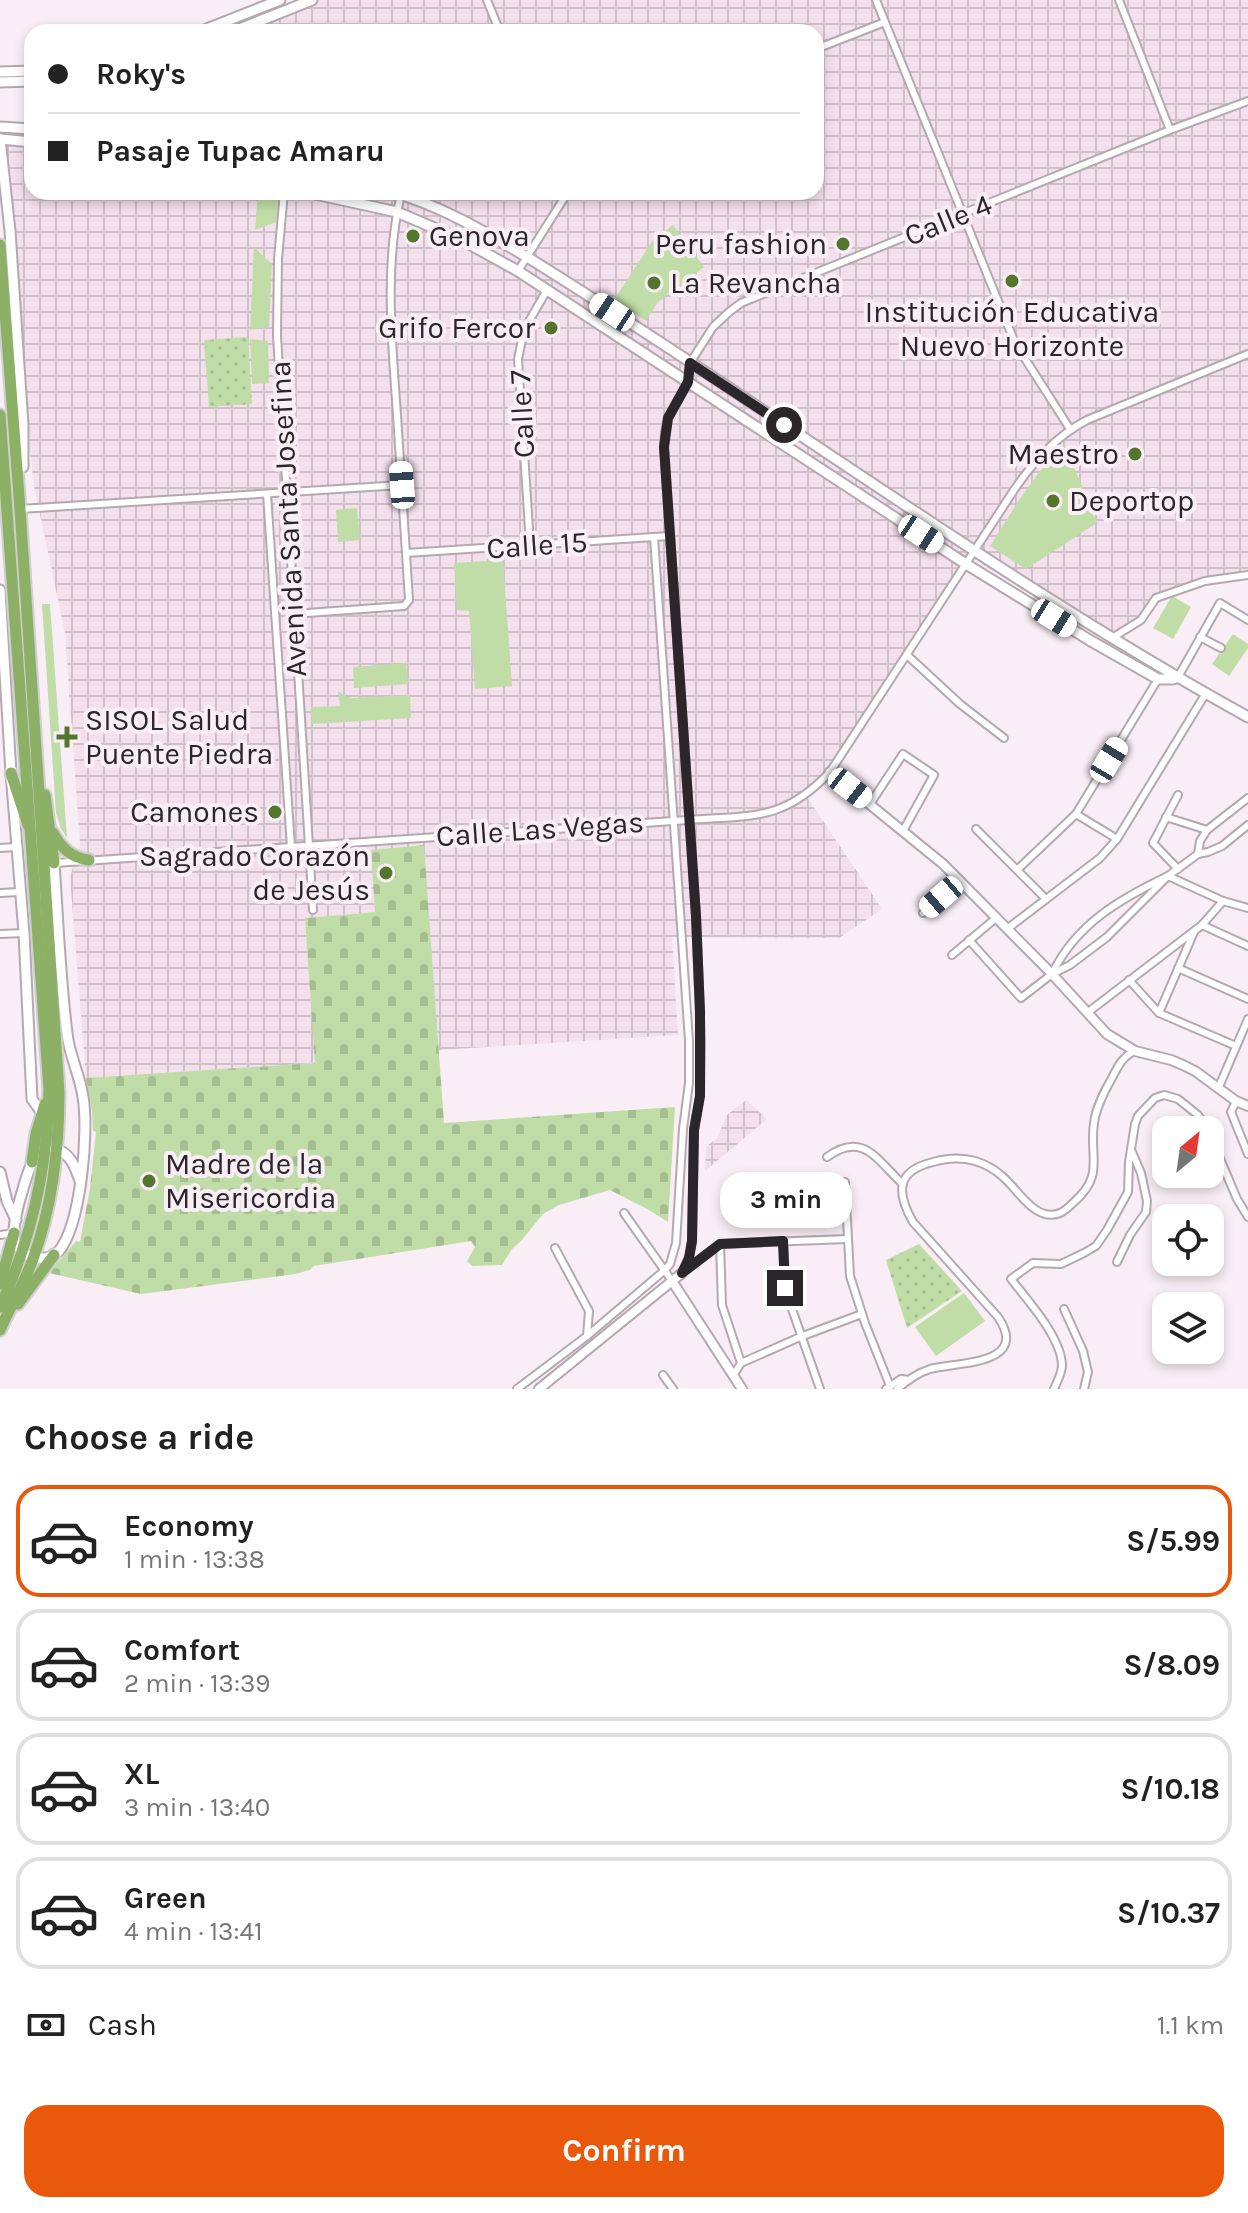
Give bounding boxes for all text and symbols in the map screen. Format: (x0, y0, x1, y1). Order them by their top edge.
text: Roky's (96, 56, 186, 92)
text: Pasaje Tupac Amaru (96, 133, 385, 169)
street label: Calle 4 (899, 186, 997, 254)
place label: Genova (429, 218, 530, 254)
place label: Peru fashion (655, 226, 827, 262)
marker: Genova (404, 227, 422, 245)
marker: Peru fashion (834, 235, 852, 253)
place label: La Revancha (670, 265, 841, 301)
marker: Institución Educativa Nuevo Horizonte (1003, 272, 1021, 290)
marker: La Revancha (645, 274, 663, 292)
car (585, 289, 639, 335)
place label: Institución Educativa Nuevo Horizonte (865, 294, 1159, 364)
place label: Grifo Fercor (378, 310, 535, 346)
marker: Grifo Fercor (542, 319, 560, 337)
street label: Avenida Santa Josefina (262, 360, 314, 678)
street label: Calle 7 (502, 369, 542, 459)
route start (766, 407, 802, 443)
place label: Maestro (1007, 436, 1119, 472)
marker: Maestro (1126, 445, 1144, 463)
car (388, 460, 416, 510)
place label: Deportop (1069, 483, 1194, 519)
marker: Deportop (1044, 492, 1062, 510)
car (894, 511, 948, 557)
street label: Calle 15 (485, 524, 589, 566)
car (1027, 595, 1081, 641)
place label: SISOL Salud Puente Piedra (85, 702, 273, 772)
marker: SISOL Salud Puente Piedra (56, 726, 78, 748)
car (1086, 733, 1132, 787)
car (824, 764, 876, 812)
place label: Camones (130, 794, 259, 830)
marker: Camones (266, 803, 284, 821)
street label: Calle Las Vegas (435, 804, 645, 854)
place label: Sagrado Corazón de Jesús (139, 838, 370, 908)
marker: Sagrado Corazón de Jesús (377, 864, 395, 882)
car (915, 872, 967, 922)
north arrow (1152, 1116, 1224, 1188)
map controls (1152, 1116, 1224, 1364)
place label: Madre de la Misericordia (165, 1146, 336, 1216)
marker: Madre de la Misericordia (140, 1172, 158, 1190)
callout: 3 min (719, 1172, 851, 1228)
text: 3 min (750, 1184, 822, 1215)
button: locate (1152, 1204, 1224, 1276)
route end (767, 1270, 803, 1306)
button: layers (1152, 1292, 1224, 1364)
text: Choose a ride (24, 1416, 254, 1458)
icon: car (28, 1505, 100, 1577)
text: Economy (124, 1508, 254, 1544)
text: S/5.99 (1126, 1523, 1220, 1559)
text: 1 min · 13:38 (124, 1544, 265, 1575)
icon: car (28, 1629, 100, 1701)
text: Comfort (124, 1632, 240, 1668)
text: S/8.09 (1124, 1647, 1220, 1683)
text: 2 min · 13:39 (124, 1668, 270, 1699)
icon: car (28, 1753, 100, 1825)
text: XL (124, 1756, 159, 1792)
text: S/10.18 (1121, 1771, 1220, 1807)
text: 3 min · 13:40 (124, 1792, 270, 1823)
icon: car (28, 1877, 100, 1949)
text: Green (124, 1880, 207, 1916)
text: S/10.37 (1117, 1895, 1220, 1931)
text: 4 min · 13:41 (124, 1916, 263, 1947)
icon: cash (24, 2003, 68, 2047)
text: Cash (88, 2007, 157, 2043)
text: 1.1 km (1157, 2010, 1224, 2041)
button: Confirm (24, 2105, 1224, 2197)

